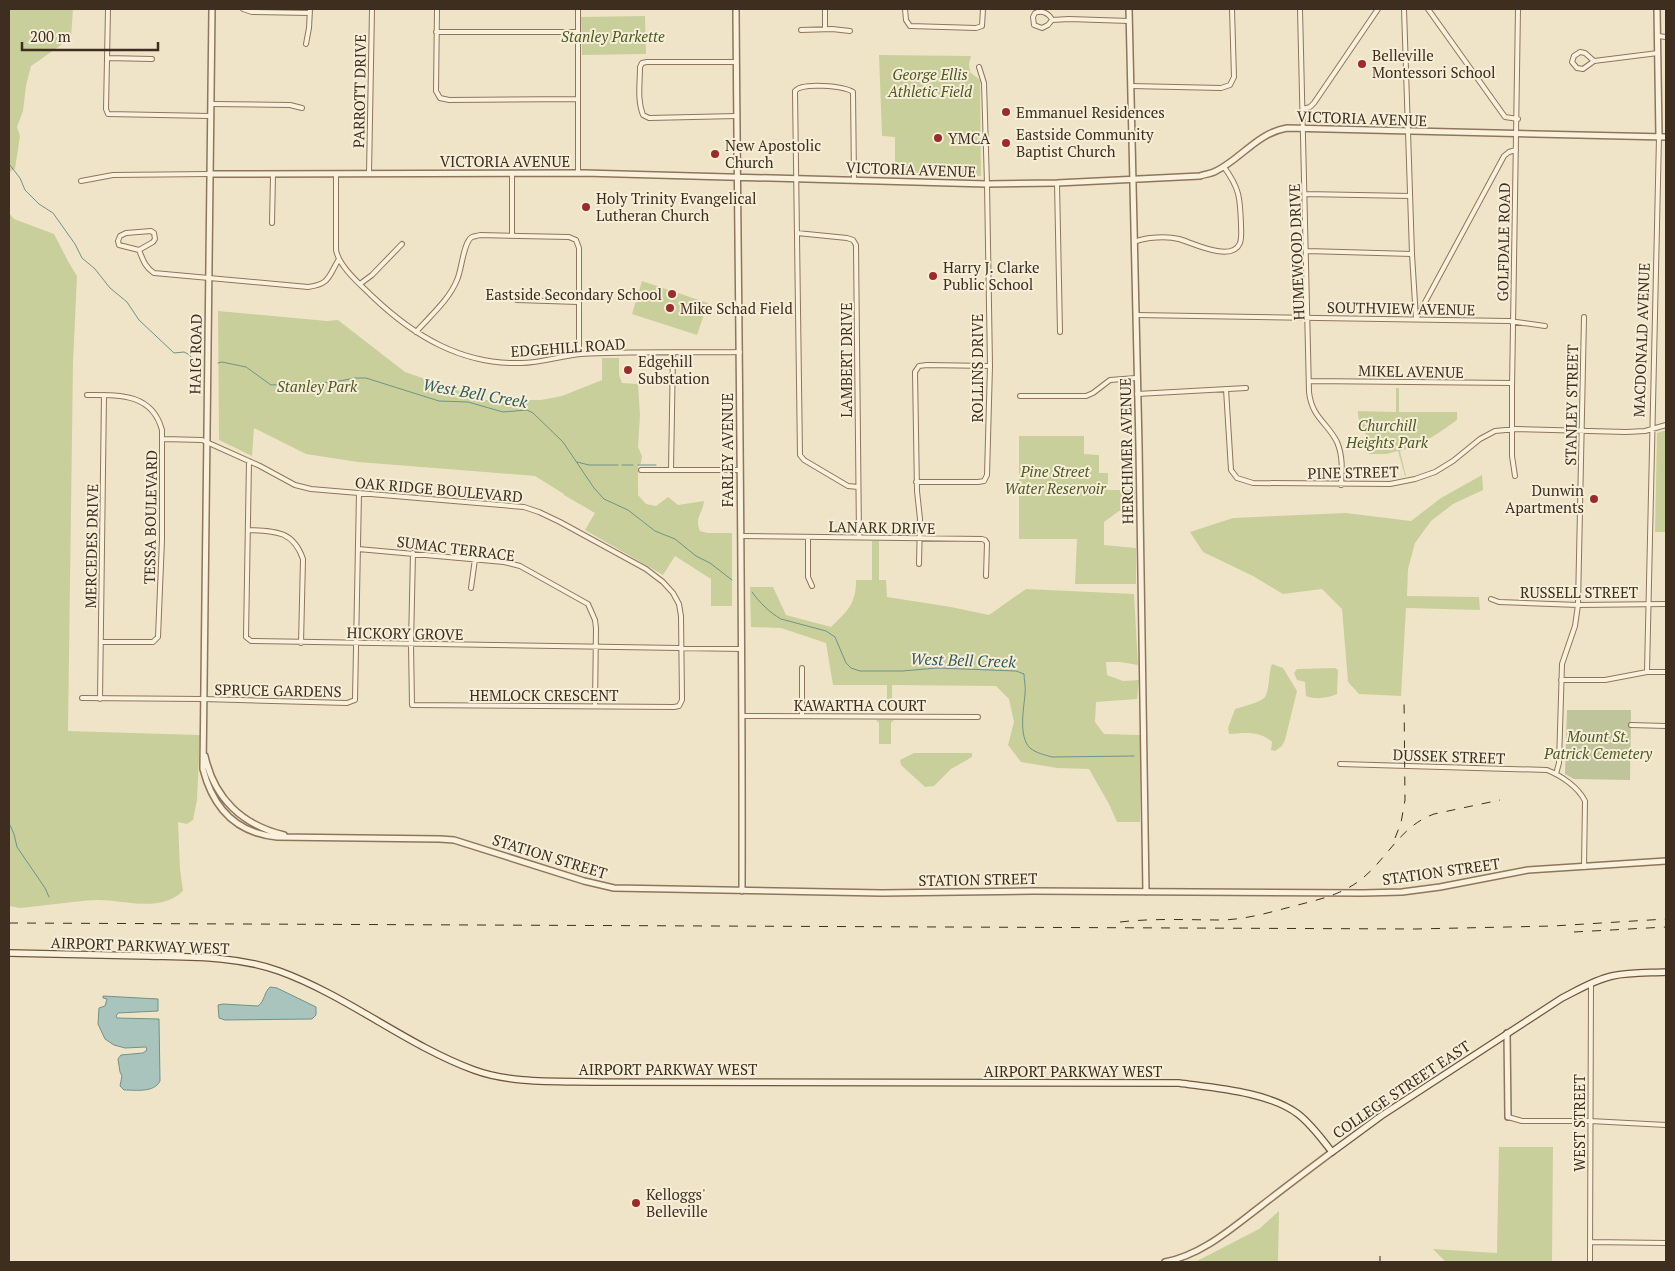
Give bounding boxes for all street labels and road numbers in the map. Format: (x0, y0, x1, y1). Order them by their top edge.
street label: PARROTT DRIVE (348, 34, 370, 148)
street label: VICTORIA AVENUE (1296, 106, 1428, 130)
street label: VICTORIA AVENUE (440, 151, 570, 171)
street label: VICTORIA AVENUE (845, 157, 977, 181)
street label: GOLFDALE ROAD (1492, 182, 1514, 302)
street label: HUMEWOOD DRIVE (1284, 183, 1308, 321)
street label: MACDONALD AVENUE (1628, 262, 1654, 418)
street label: SOUTHVIEW AVENUE (1327, 297, 1475, 319)
street label: LAMBERT DRIVE (836, 302, 856, 418)
street label: ROLLINS DRIVE (967, 313, 987, 423)
street label: HAIG ROAD (184, 314, 206, 394)
street label: EDGEHILL ROAD (510, 333, 626, 361)
street label: STANLEY STREET (1560, 344, 1582, 466)
street label: MIKEL AVENUE (1358, 360, 1464, 382)
street label: HERCHIMER AVENUE (1115, 377, 1137, 525)
street label: FARLEY AVENUE (717, 393, 737, 507)
street label: TESSA BOULEVARD (139, 450, 161, 584)
street label: PINE STREET (1307, 461, 1399, 483)
street label: OAK RIDGE BOULEVARD (354, 472, 524, 506)
street label: MERCEDES DRIVE (80, 483, 102, 609)
street label: LANARK DRIVE (828, 516, 936, 538)
street label: SUMAC TERRACE (396, 531, 516, 565)
street label: RUSSELL STREET (1520, 582, 1638, 602)
street label: HICKORY GROVE (346, 622, 464, 644)
street label: SPRUCE GARDENS (214, 679, 342, 701)
street label: HEMLOCK CRESCENT (469, 685, 619, 705)
street label: KAWARTHA COURT (794, 695, 926, 715)
street label: DUSSEK STREET (1392, 744, 1506, 768)
street label: STATION STREET (490, 829, 610, 883)
street label: STATION STREET (1381, 853, 1501, 889)
street label: STATION STREET (918, 868, 1038, 890)
street label: AIRPORT PARKWAY WEST (50, 932, 230, 958)
street label: COLLEGE STREET EAST (1328, 1035, 1474, 1143)
street label: AIRPORT PARKWAY WEST (579, 1059, 757, 1079)
street label: AIRPORT PARKWAY WEST (984, 1061, 1162, 1081)
street label: WEST STREET (1569, 1074, 1589, 1172)

